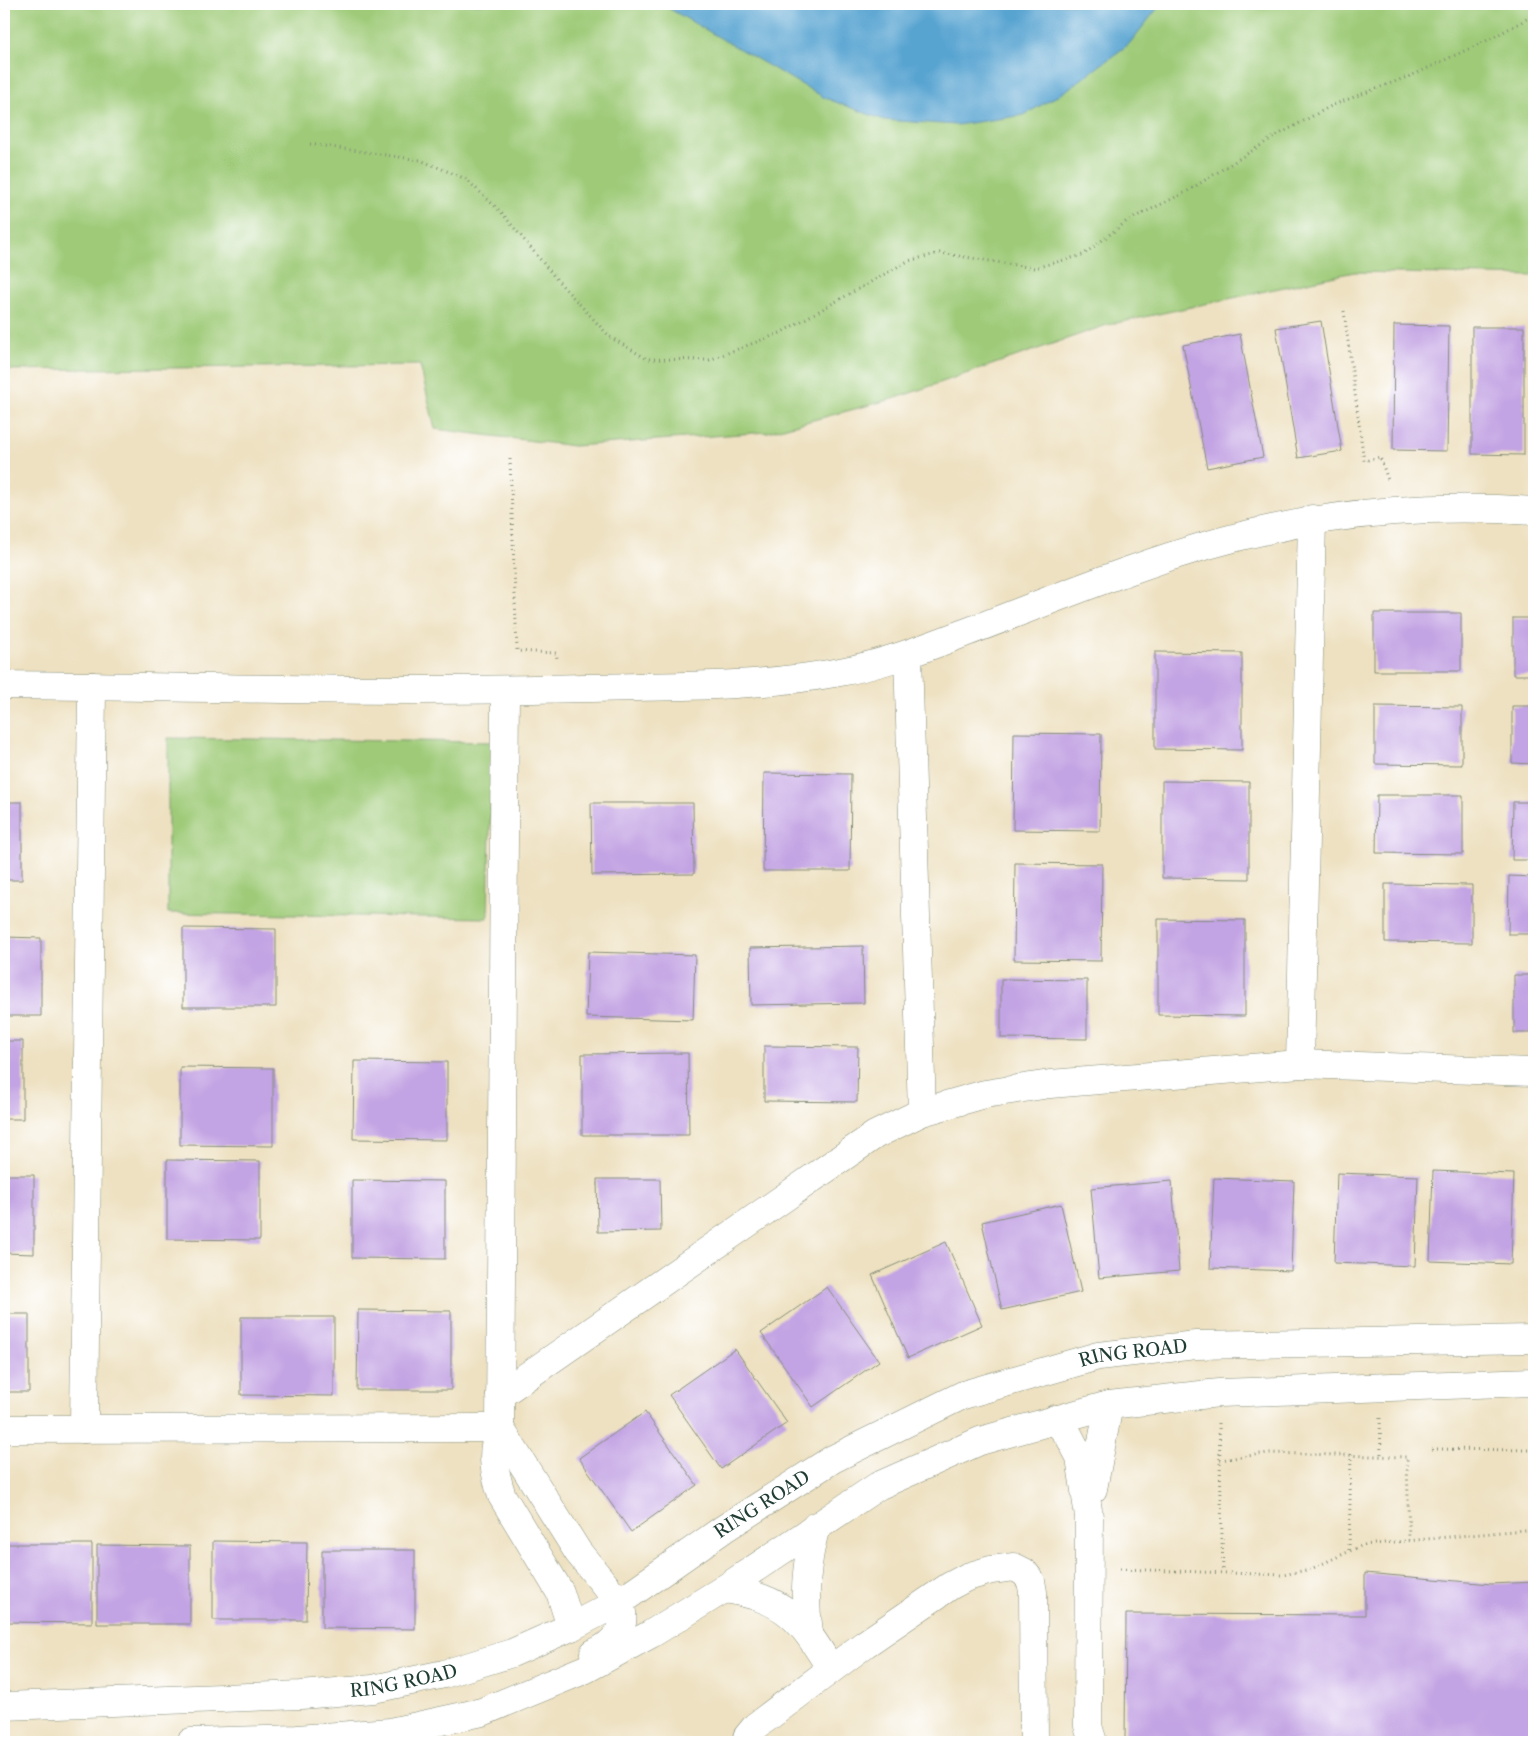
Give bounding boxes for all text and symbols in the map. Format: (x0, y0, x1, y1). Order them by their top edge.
street label: RING ROAD (1076, 1335, 1189, 1372)
street label: RING ROAD (710, 1466, 814, 1543)
street label: RING ROAD (349, 1659, 460, 1702)

